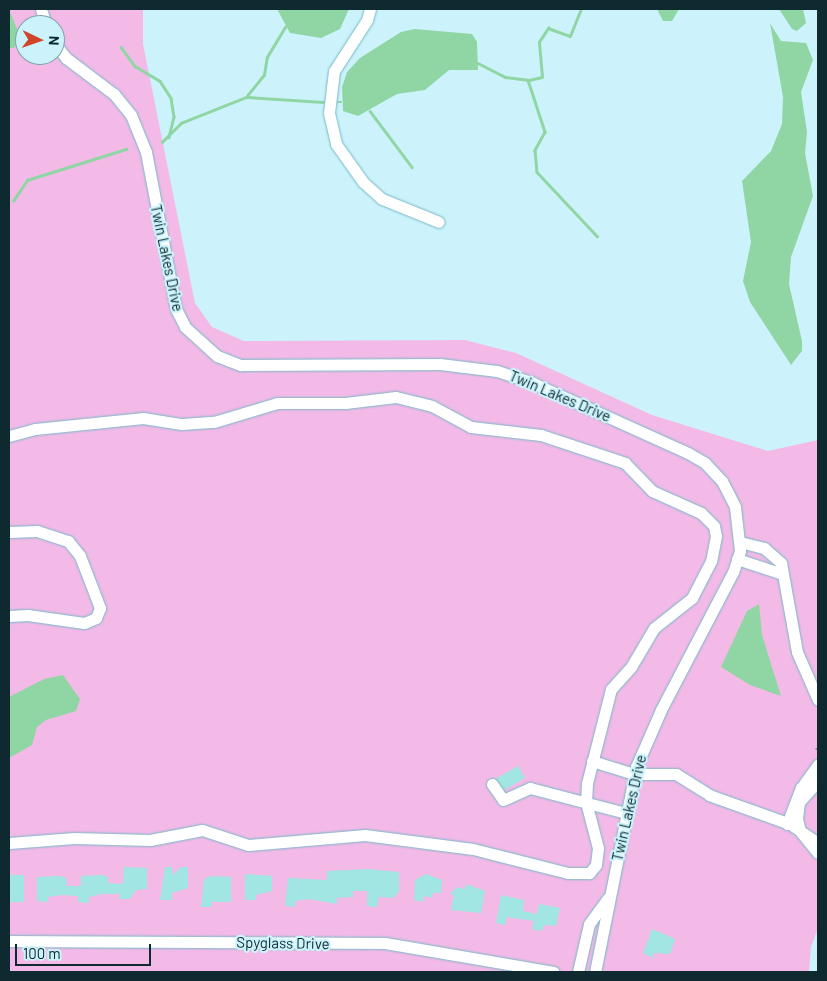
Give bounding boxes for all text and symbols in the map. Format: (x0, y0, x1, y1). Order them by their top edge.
north arrow (15, 15, 65, 65)
text: N (46, 36, 63, 46)
street label: Twin Lakes Drive (147, 203, 187, 313)
street label: Twin Lakes Drive (506, 366, 614, 426)
street label: Twin Lakes Drive (608, 753, 650, 863)
street label: Spyglass Drive (236, 933, 330, 953)
scale bar (18, 934, 154, 966)
text: 100 m (23, 944, 61, 962)

